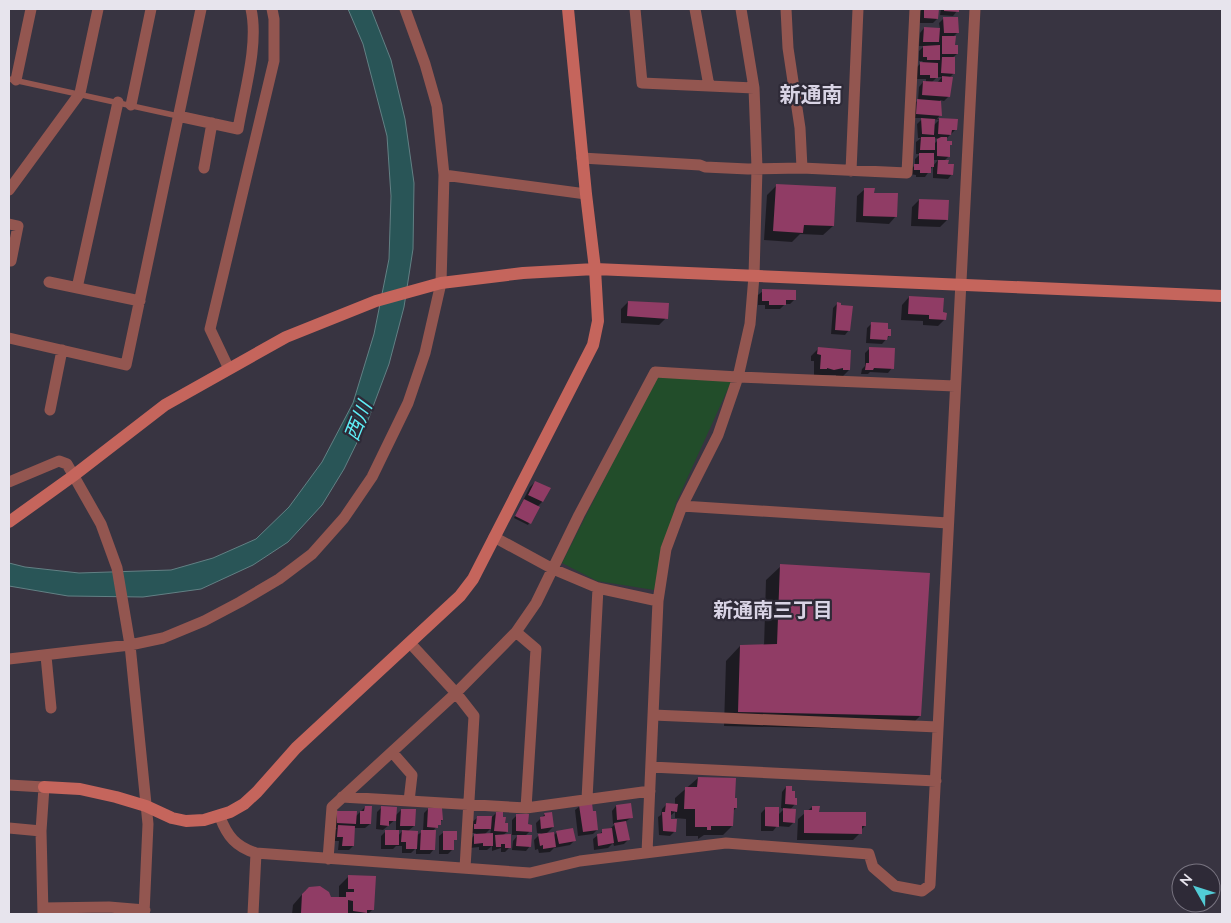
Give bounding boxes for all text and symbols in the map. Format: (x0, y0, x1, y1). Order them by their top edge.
district label: 新通南 (780, 81, 843, 107)
water label: 西川 (338, 396, 377, 444)
district label: 新通南三丁目 (713, 597, 833, 622)
north arrow (1171, 863, 1221, 913)
text: N (1176, 870, 1196, 890)

